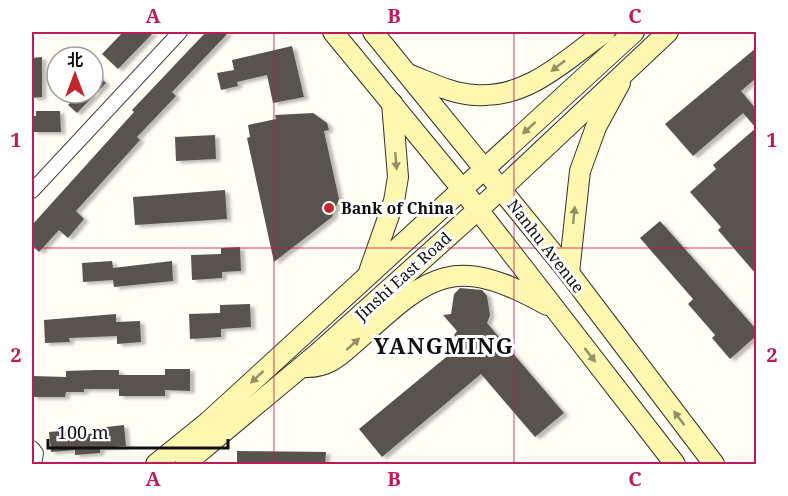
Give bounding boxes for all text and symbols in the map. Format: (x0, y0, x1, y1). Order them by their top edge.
text: A (145, 2, 161, 29)
text: B (387, 2, 401, 29)
text: C (628, 2, 642, 29)
north arrow (45, 45, 105, 105)
text: 北 (67, 49, 83, 71)
one-way arrow (551, 60, 566, 72)
one-way arrow (522, 121, 537, 134)
text: 1 (10, 126, 22, 153)
text: 1 (766, 126, 778, 153)
one-way arrow (391, 152, 401, 171)
street label: Nanhu Avenue (502, 195, 590, 297)
place label: Bank of China (341, 197, 455, 219)
marker: Bank of China (322, 201, 336, 215)
one-way arrow (569, 206, 579, 225)
street label: Jinshi East Road (349, 227, 456, 326)
district label: YANGMING (374, 330, 514, 360)
one-way arrow (345, 338, 360, 351)
text: 2 (10, 341, 22, 368)
text: 2 (766, 341, 778, 368)
one-way arrow (584, 348, 596, 363)
one-way arrow (249, 370, 264, 384)
one-way arrow (673, 410, 685, 426)
scale bar (48, 412, 228, 450)
text: 100 m (57, 420, 109, 444)
text: A (145, 465, 161, 492)
text: B (387, 465, 401, 492)
text: C (628, 465, 642, 492)

